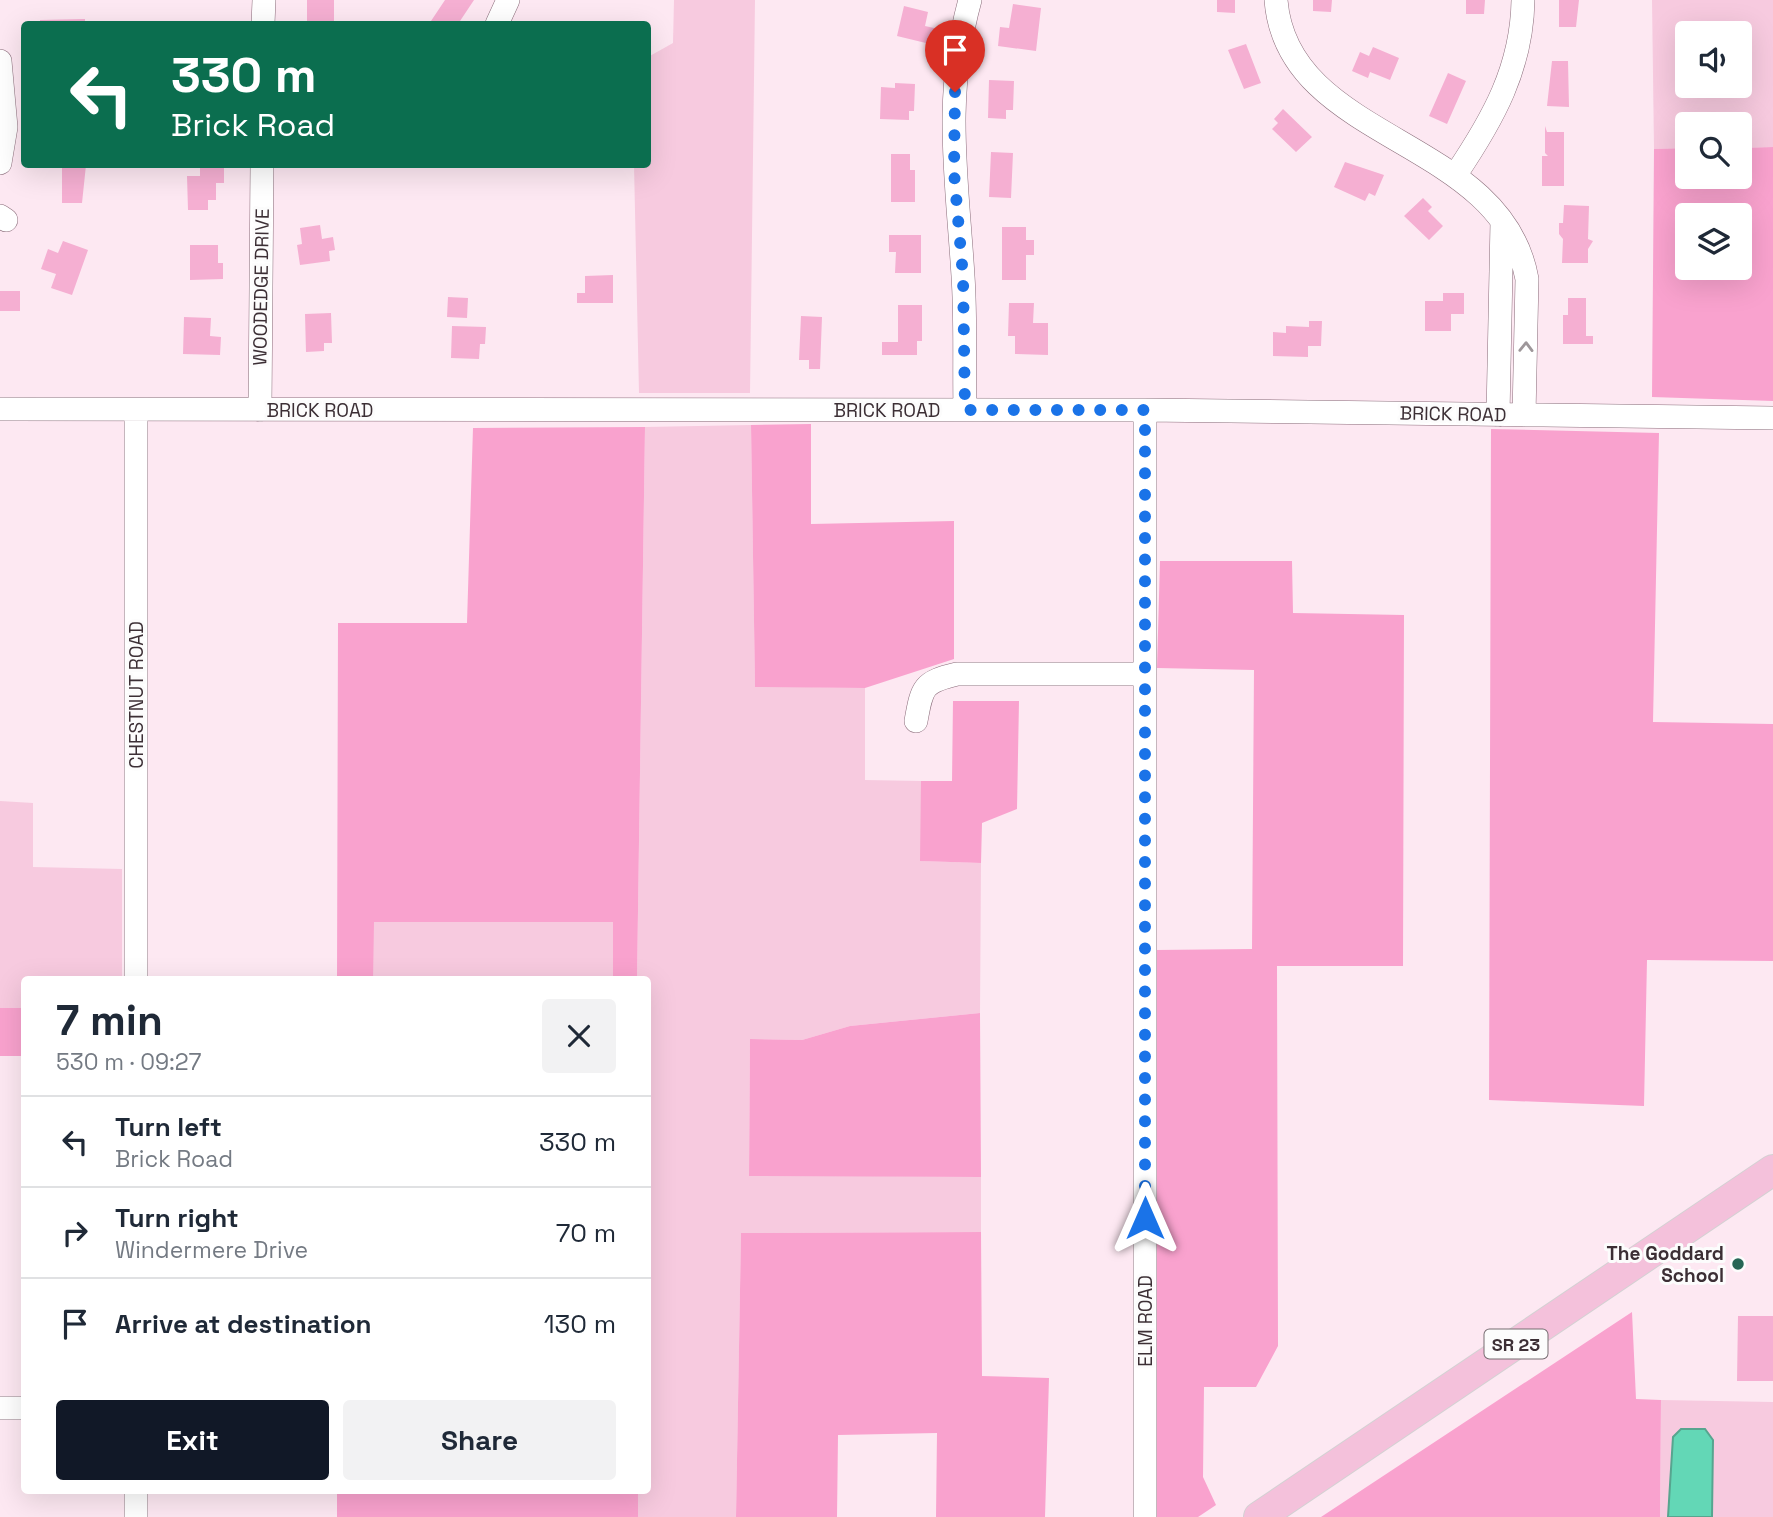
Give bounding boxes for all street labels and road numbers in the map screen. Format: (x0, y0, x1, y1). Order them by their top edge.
street label: WOODEDGE DRIVE (247, 208, 275, 366)
street label: BRICK ROAD (267, 398, 373, 423)
street label: BRICK ROAD (834, 398, 940, 423)
street label: BRICK ROAD (1399, 401, 1507, 427)
street label: CHESTNUT ROAD (124, 621, 149, 769)
street label: ELM ROAD (1133, 1275, 1158, 1367)
road number: SR 23 (1484, 1330, 1548, 1358)

